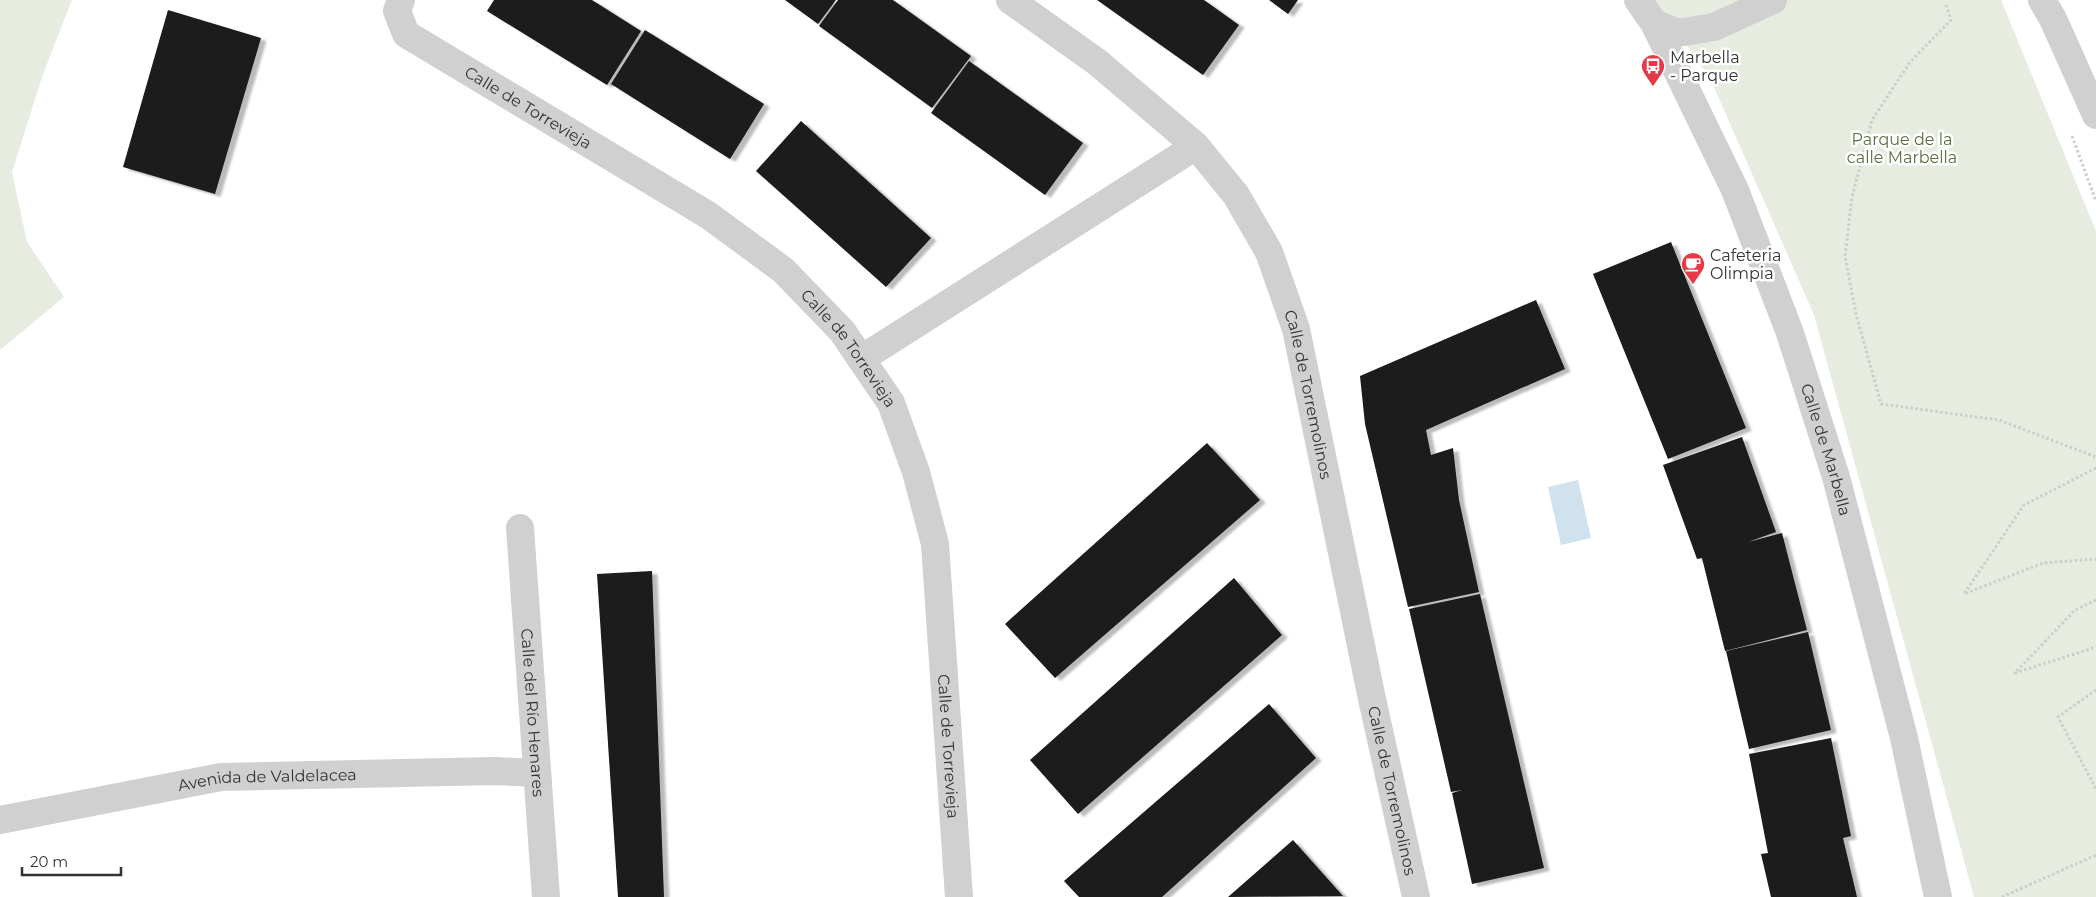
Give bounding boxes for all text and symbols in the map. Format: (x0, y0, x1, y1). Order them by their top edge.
place label: Marbella - Parque (1670, 48, 1740, 85)
bus stop icon: Marbella - Parque (1640, 53, 1666, 87)
street label: Calle de Torrevieja (461, 62, 595, 153)
park label: Parque de la calle Marbella (1847, 130, 1957, 167)
place label: Cafeteria Olimpia (1710, 246, 1782, 283)
cafe icon: Cafeteria Olimpia (1680, 251, 1706, 285)
street label: Calle de Torrevieja (797, 285, 900, 411)
street label: Calle de Torremolinos (1280, 307, 1336, 481)
street label: Calle de Marbella (1797, 381, 1855, 518)
street label: Calle del Río Henares (517, 628, 548, 798)
street label: Calle de Torrevieja (934, 673, 963, 819)
street label: Calle de Torremolinos (1364, 704, 1420, 877)
street label: Avenida de Valdelacea (176, 765, 357, 795)
scale bar (22, 844, 121, 876)
text: 20 m (30, 852, 68, 871)

